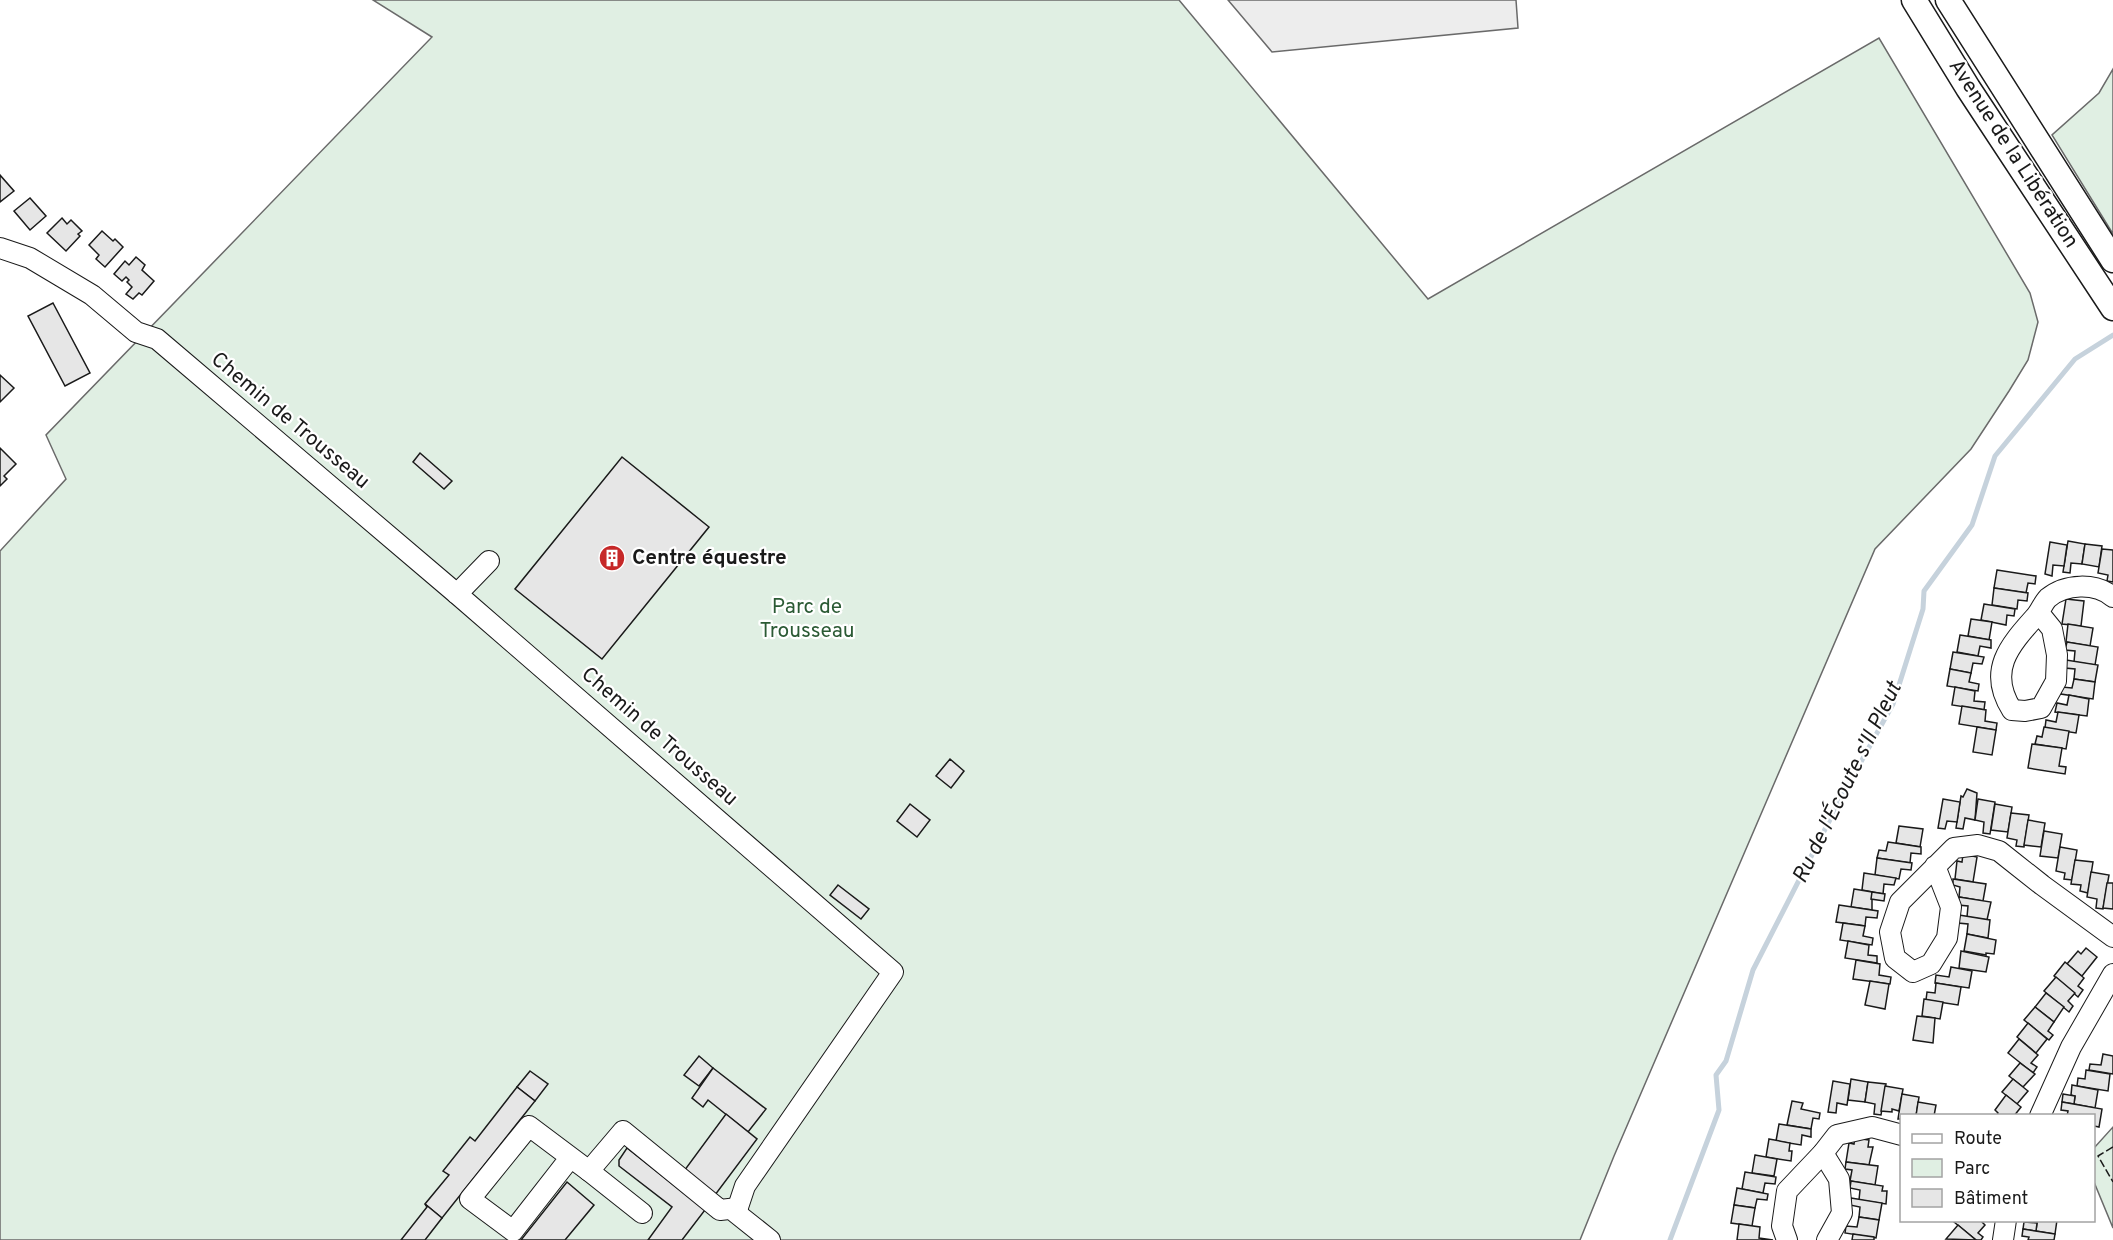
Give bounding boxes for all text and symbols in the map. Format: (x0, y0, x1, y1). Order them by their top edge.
street label: Avenue de la Libération (1942, 54, 2084, 254)
street label: Chemin de Trousseau (205, 347, 375, 495)
building icon: Centre équestre (597, 543, 627, 573)
place label: Centre équestre (632, 545, 787, 572)
park label: Parc de Trousseau (759, 594, 855, 645)
street label: Chemin de Trousseau (575, 661, 743, 813)
water label: Ru de l'Écoute s'Il Pleut (1786, 676, 1909, 888)
legend (1900, 1114, 2095, 1222)
text: Route (1954, 1128, 2002, 1151)
text: Parc (1954, 1158, 1990, 1181)
text: Bâtiment (1954, 1188, 2028, 1211)

